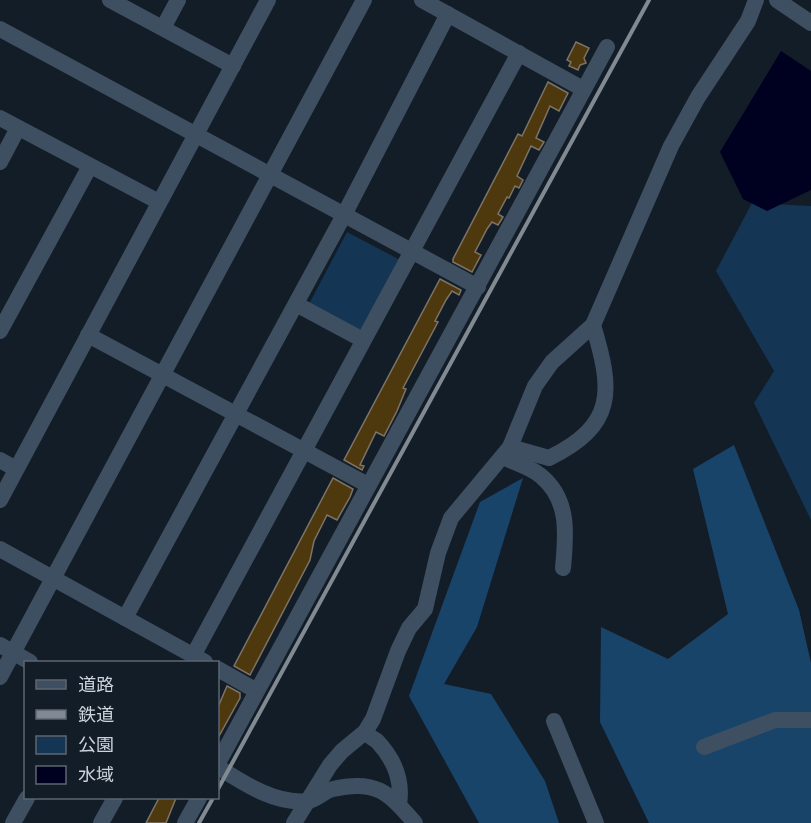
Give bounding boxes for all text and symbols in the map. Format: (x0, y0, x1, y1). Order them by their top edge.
legend (24, 661, 219, 799)
text: 道路 (78, 672, 114, 697)
text: 鉄道 (78, 702, 114, 727)
text: 公園 (78, 732, 114, 757)
text: 水域 (78, 762, 114, 787)

